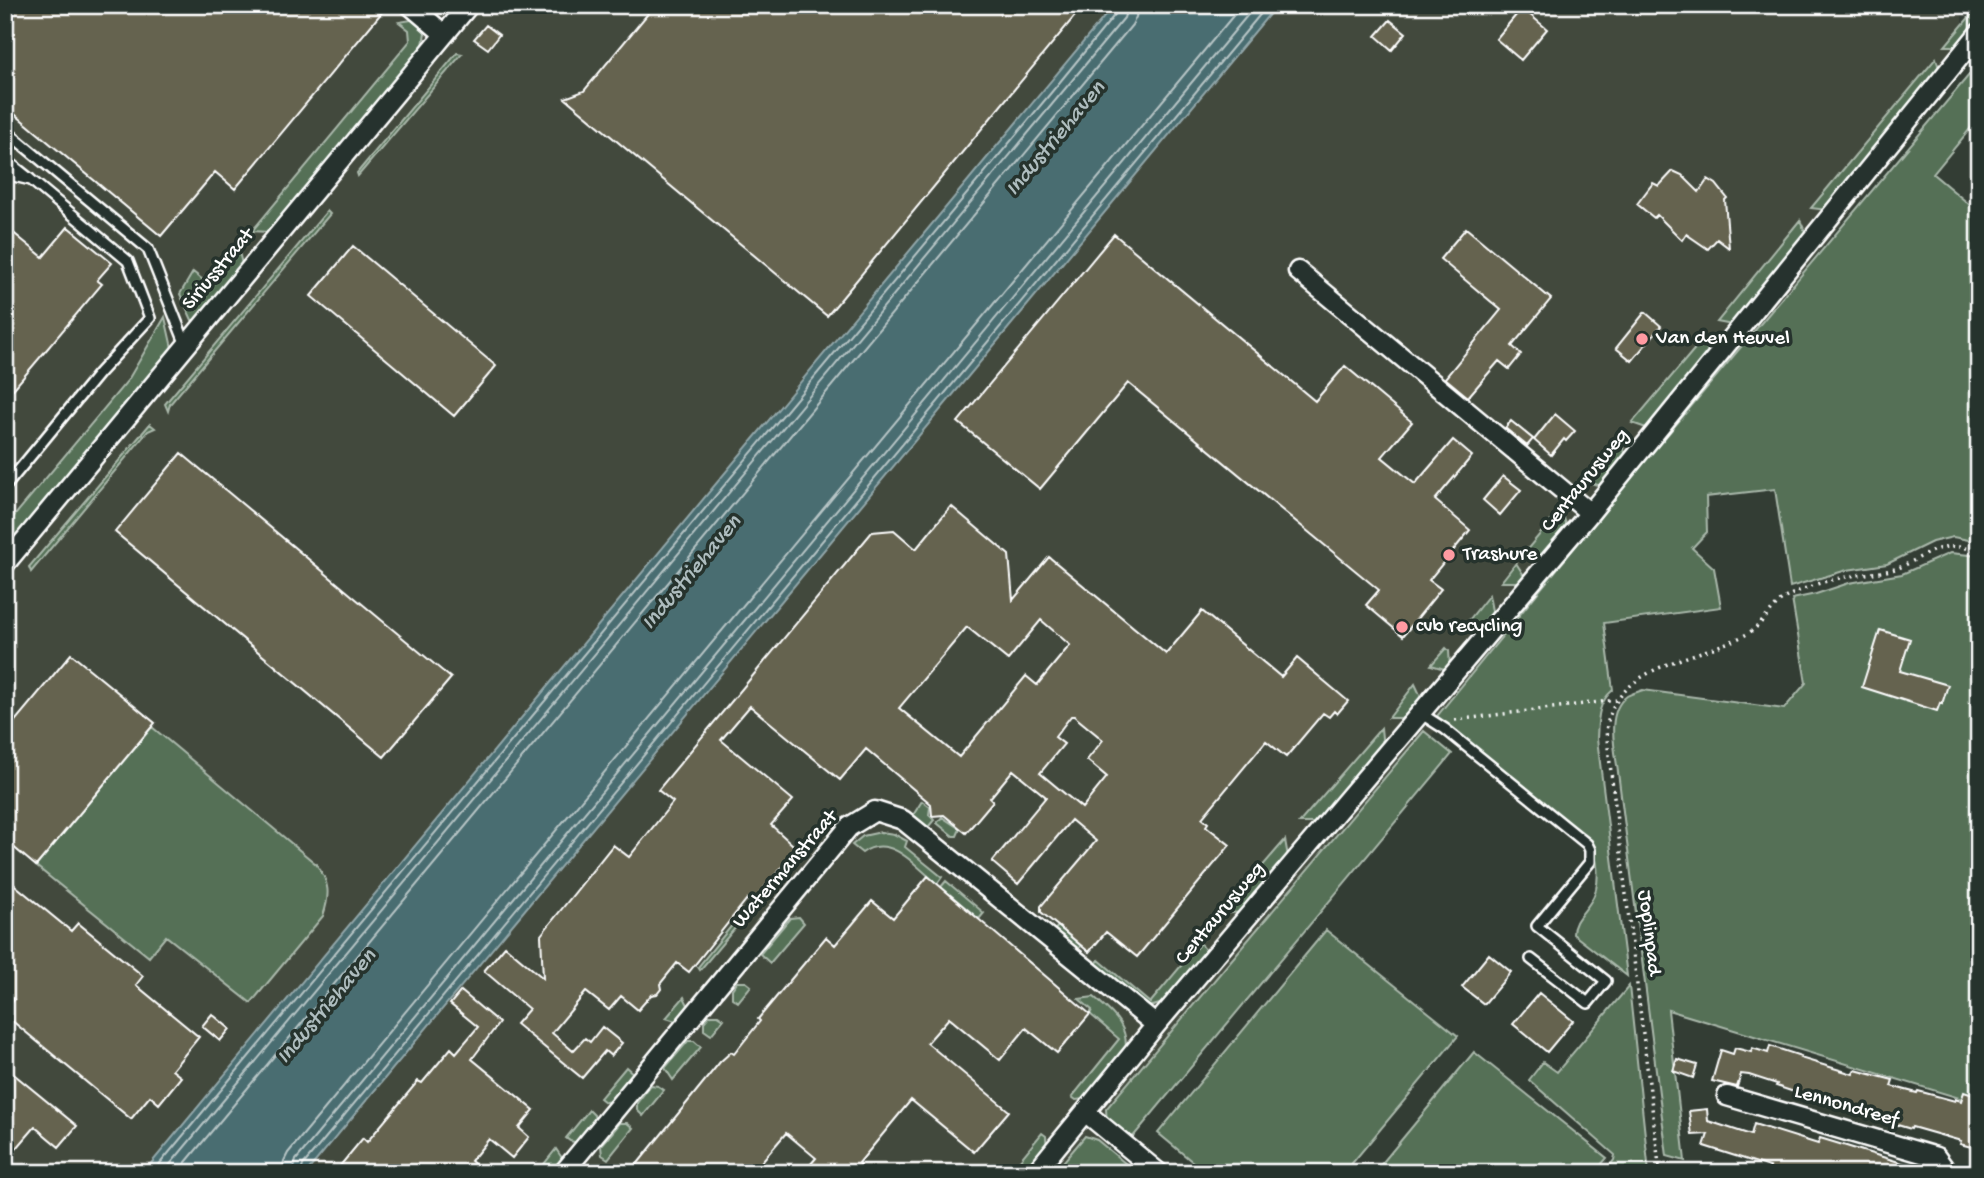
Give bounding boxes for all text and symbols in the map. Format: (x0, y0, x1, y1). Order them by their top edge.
water label: Industriehaven (1000, 75, 1113, 202)
street label: Siriusstraat (177, 222, 262, 316)
place label: Van den Heuvel (1655, 327, 1790, 352)
marker: Van den Heuvel (1634, 331, 1650, 347)
street label: Centaurusweg (1537, 424, 1636, 538)
water label: Industriehaven (636, 509, 749, 636)
place label: Trashure (1462, 543, 1538, 568)
marker: Trashure (1441, 547, 1457, 563)
place label: cvb recycling (1416, 615, 1522, 640)
marker: cvb recycling (1394, 619, 1410, 635)
street label: Watermanstraat (728, 804, 846, 934)
street label: Centaurusweg (1171, 858, 1271, 970)
street label: Joplinpad (1630, 889, 1666, 979)
water label: Industriehaven (271, 943, 384, 1070)
street label: Lennondreef (1791, 1080, 1902, 1134)

